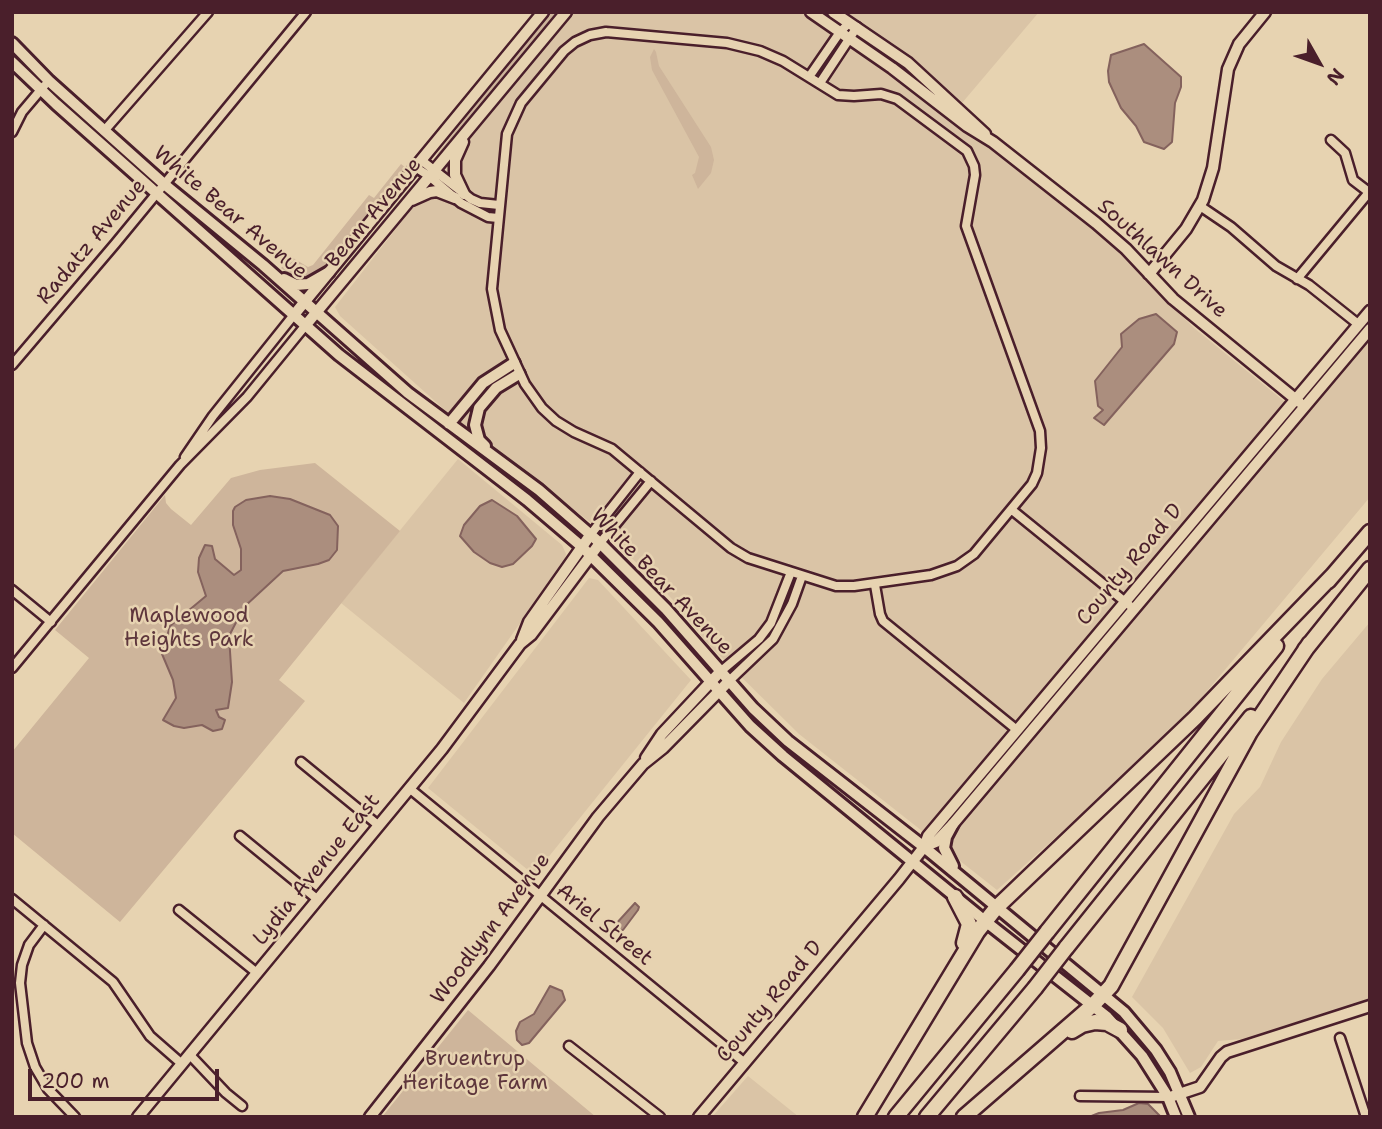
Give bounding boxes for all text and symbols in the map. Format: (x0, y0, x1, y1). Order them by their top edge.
north arrow (1284, 28, 1354, 98)
text: N (1321, 63, 1350, 91)
street label: White Bear Avenue (148, 141, 312, 285)
street label: Beam Avenue (321, 153, 427, 273)
street label: Radatz Avenue (32, 174, 152, 310)
street label: Southlawn Drive (1092, 194, 1232, 324)
street label: County Road D (1072, 499, 1188, 631)
street label: White Bear Avenue (585, 504, 737, 660)
park label: Maplewood Heights Park (124, 604, 254, 654)
street label: Lydia Avenue East (248, 789, 386, 951)
street label: Woodlynn Avenue (426, 848, 556, 1010)
street label: Ariel Street (551, 878, 657, 972)
street label: County Road D (712, 936, 828, 1068)
park label: Bruentrup Heritage Farm (402, 1047, 548, 1097)
scale bar (32, 1056, 222, 1100)
text: 200 m (41, 1067, 110, 1095)

